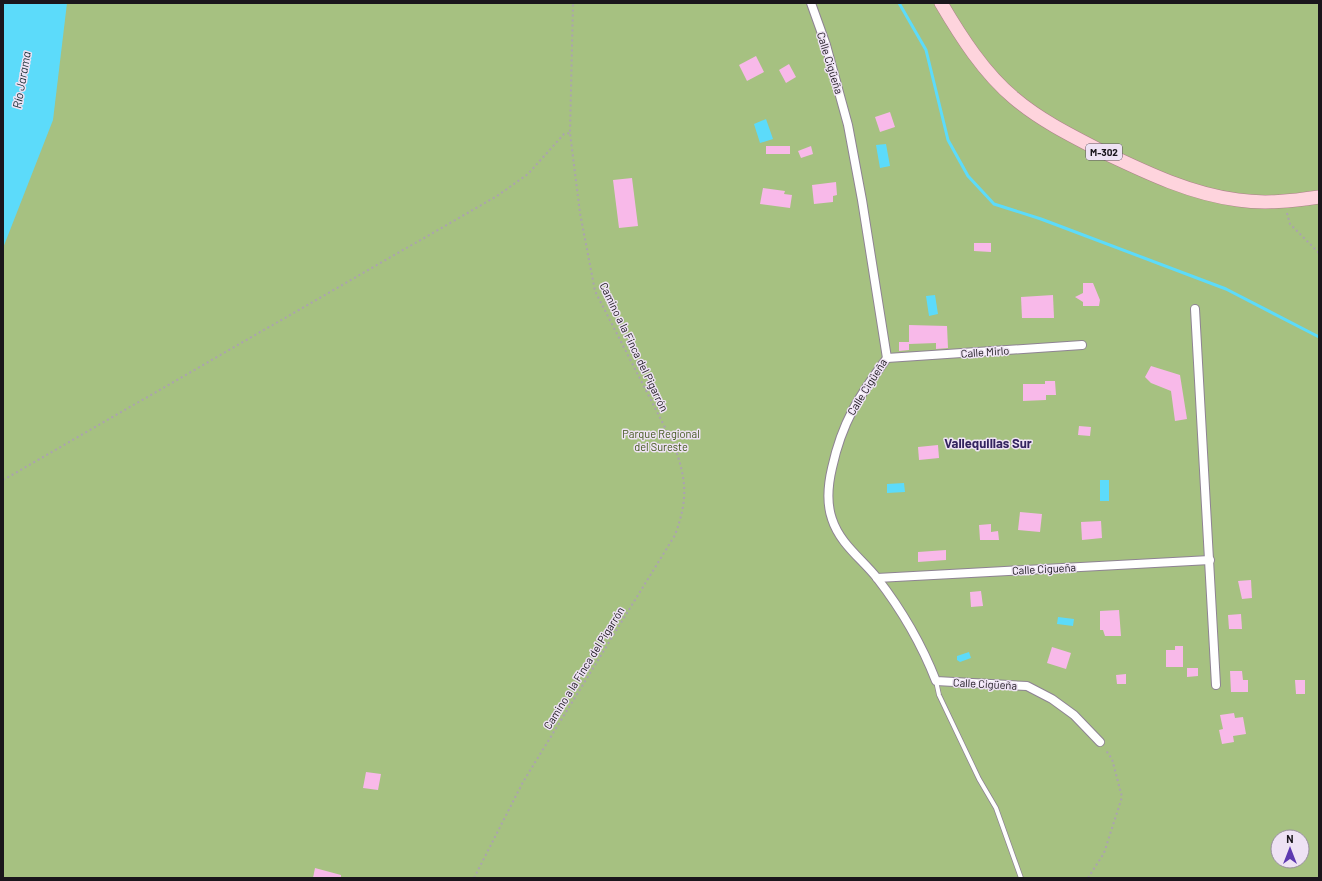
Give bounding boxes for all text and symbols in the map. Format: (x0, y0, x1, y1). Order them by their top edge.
street label: Calle Cigüeña (815, 30, 846, 95)
water label: Río Jarama (9, 50, 33, 109)
road number: M-302 (1086, 144, 1122, 160)
street label: Camino a la Finca del Pigarrón (597, 280, 671, 413)
street label: Calle Mirlo (960, 343, 1010, 360)
street label: Calle Cigüeña (844, 356, 889, 417)
park label: Parque Regional del Sureste (622, 427, 700, 453)
district label: Vallequillas Sur (944, 435, 1032, 451)
street label: Calle Cigueña (1012, 560, 1076, 577)
street label: Camino a la Finca del Pigarrón (540, 604, 627, 731)
street label: Calle Cigüeña (953, 675, 1017, 692)
north arrow (1270, 829, 1310, 869)
text: N (1286, 832, 1294, 845)

